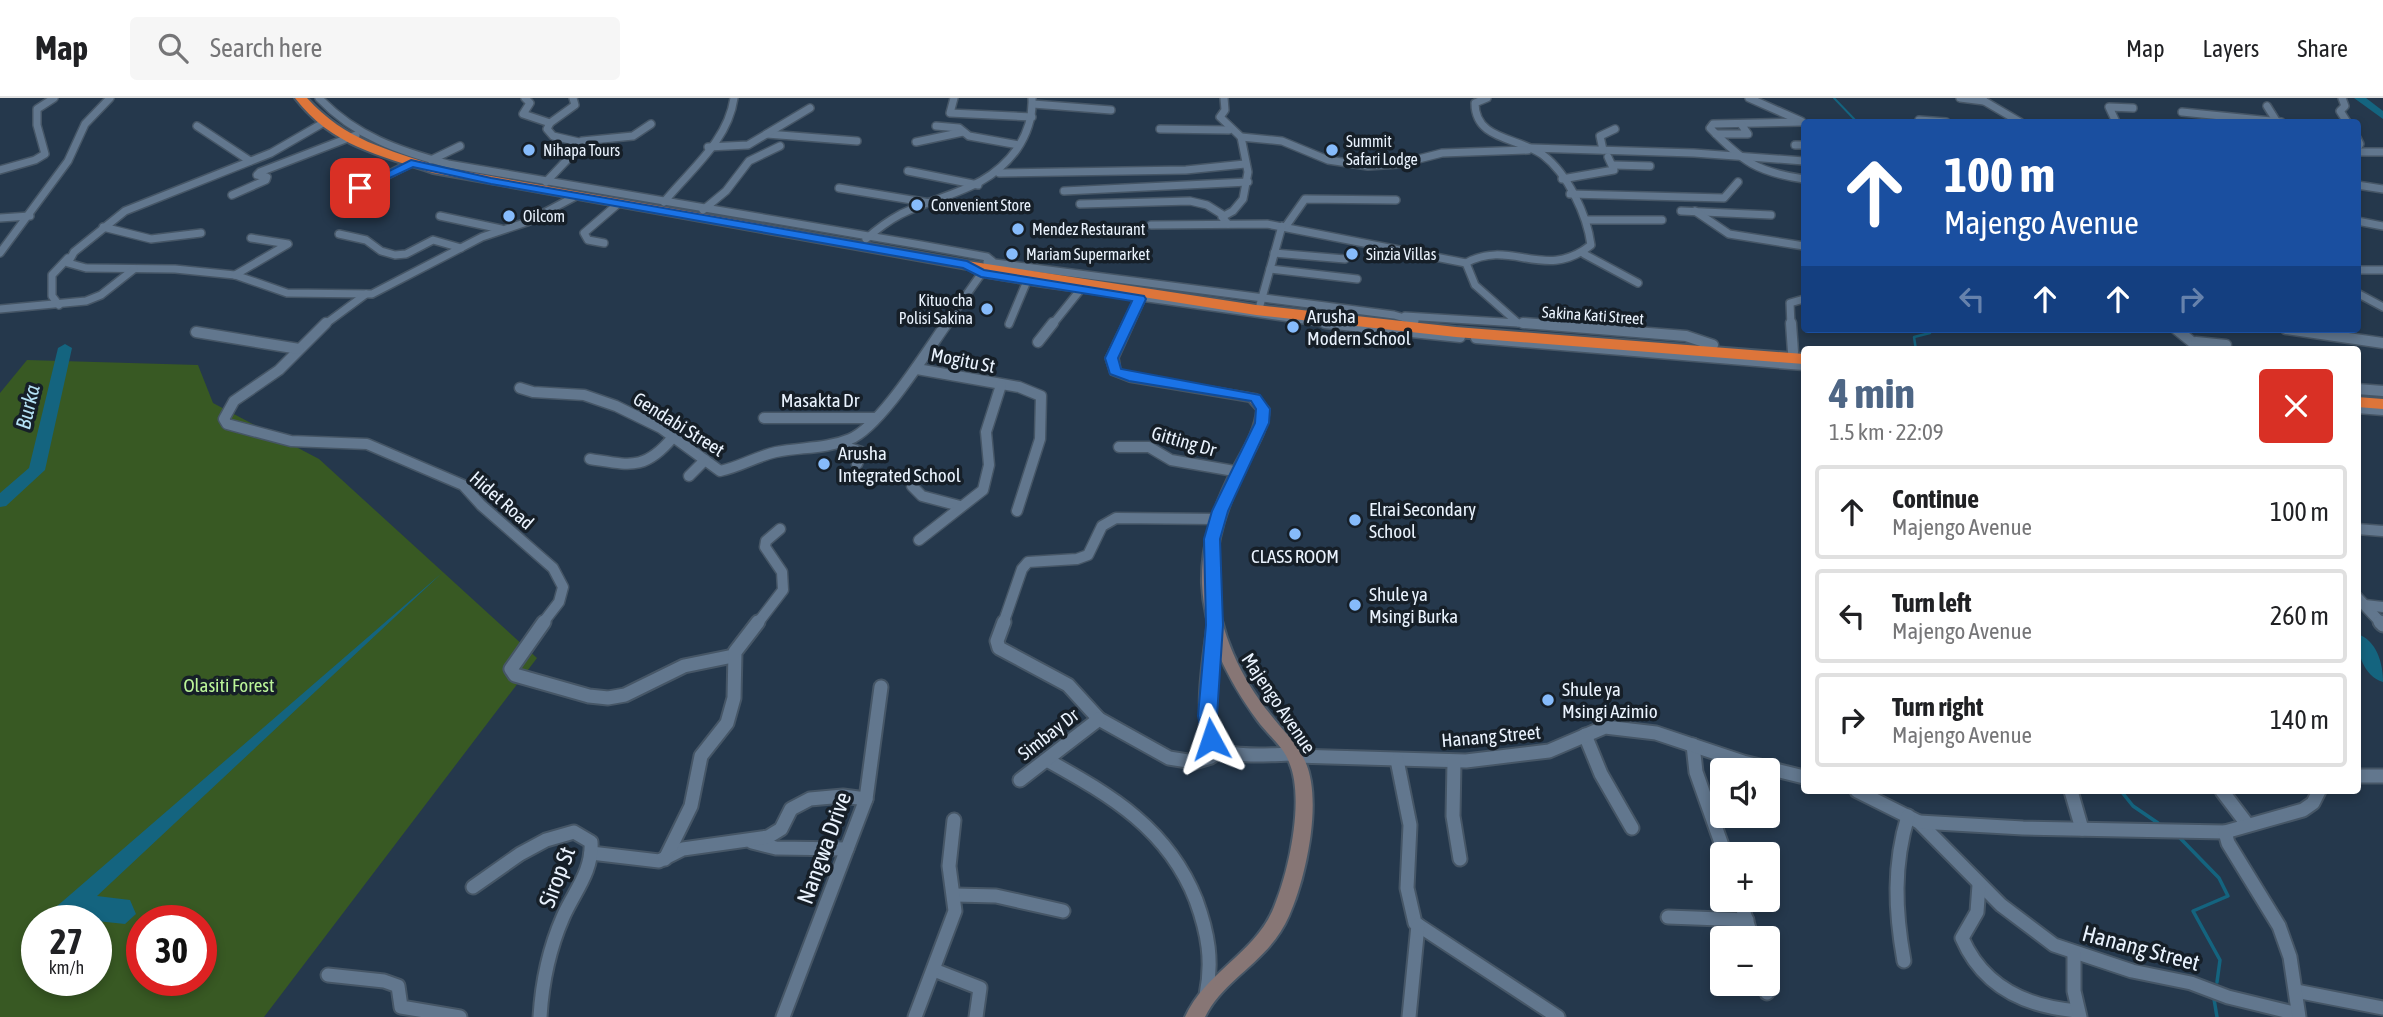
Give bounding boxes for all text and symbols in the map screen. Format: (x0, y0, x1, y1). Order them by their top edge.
search box (130, 17, 620, 80)
text: Map (35, 29, 88, 67)
icon: search (154, 29, 192, 67)
text: Search here (210, 33, 322, 63)
text: Map (2126, 35, 2165, 62)
text: Layers (2203, 35, 2259, 62)
text: Share (2297, 35, 2348, 62)
place label: Summit Safari Lodge (1346, 132, 1418, 169)
place label: Nihapa Tours (543, 141, 621, 160)
marker: Nihapa Tours (521, 142, 537, 158)
marker: Summit Safari Lodge (1324, 142, 1340, 158)
text: 100 m (1944, 146, 2055, 202)
icon: ahead (1829, 147, 1920, 238)
pin (330, 158, 390, 218)
icon: arrive (341, 169, 379, 207)
place label: Convenient Store (931, 196, 1031, 214)
marker: Convenient Store (909, 197, 925, 213)
text: Majengo Avenue (1944, 204, 2139, 241)
place label: Oilcom (523, 207, 565, 225)
marker: Oilcom (501, 208, 517, 224)
place label: Mendez Restaurant (1032, 220, 1146, 238)
marker: Mendez Restaurant (1010, 221, 1026, 237)
place label: Mariam Supermarket (1026, 245, 1150, 264)
place label: Sinzia Villas (1366, 245, 1437, 263)
marker: Mariam Supermarket (1004, 246, 1020, 262)
marker: Sinzia Villas (1344, 246, 1360, 262)
icon: left (1953, 280, 1991, 318)
icon: ahead (2026, 280, 2064, 318)
icon: ahead (2099, 280, 2137, 318)
icon: right (2172, 280, 2210, 318)
place label: Kituo cha Polisi Sakina (899, 291, 973, 327)
marker: Kituo cha Polisi Sakina (979, 301, 995, 317)
street label: Sakina Kati Street (1541, 302, 1645, 328)
place label: Arusha Modern School (1307, 305, 1411, 349)
marker: Arusha Modern School (1285, 319, 1301, 335)
street label: Mogitu St (929, 343, 997, 377)
text: 4 min (1829, 369, 1915, 417)
button: close (2259, 369, 2333, 443)
water label: Burka (10, 382, 44, 431)
street label: Gendabi Street (629, 387, 729, 461)
street label: Masakta Dr (781, 389, 860, 411)
text: 1.5 km · 22:09 (1829, 419, 1944, 445)
street label: Gitting Dr (1149, 421, 1219, 461)
place label: Arusha Integrated School (838, 442, 961, 486)
marker: Arusha Integrated School (816, 456, 832, 472)
street label: Hidet Road (466, 466, 538, 534)
text: Continue (1892, 484, 1979, 514)
icon: ahead (1833, 493, 1871, 531)
text: 100 m (2270, 497, 2329, 527)
place label: Elrai Secondary School (1369, 498, 1476, 542)
marker: Elrai Secondary School (1347, 512, 1363, 528)
text: Majengo Avenue (1892, 514, 2032, 540)
marker: CLASS ROOM (1287, 526, 1303, 542)
place label: CLASS ROOM (1251, 545, 1339, 567)
place label: Shule ya Msingi Burka (1369, 583, 1458, 627)
text: Turn left (1892, 588, 1972, 618)
marker: Shule ya Msingi Burka (1347, 597, 1363, 613)
icon: left (1833, 597, 1871, 635)
text: 260 m (2270, 601, 2329, 631)
text: Majengo Avenue (1892, 618, 2032, 644)
street label: Majengo Avenue (1238, 649, 1320, 757)
park label: Olasiti Forest (183, 674, 275, 696)
place label: Shule ya Msingi Azimio (1562, 678, 1658, 722)
marker: Shule ya Msingi Azimio (1540, 692, 1556, 708)
text: Turn right (1892, 692, 1983, 722)
icon: right (1833, 701, 1871, 739)
position arrow (1174, 702, 1248, 776)
street label: Simbay Dr (1013, 703, 1083, 764)
text: 140 m (2270, 705, 2329, 735)
street label: Hanang Street (1440, 721, 1542, 751)
text: Majengo Avenue (1892, 722, 2032, 748)
map controls (1710, 758, 1780, 996)
button: sound (1710, 758, 1780, 828)
street label: Nangwa Drive (792, 788, 856, 908)
button: + (1710, 842, 1780, 912)
street label: Sirop St (534, 843, 580, 911)
speed limit sign: 30 (126, 905, 217, 996)
street label: Hanang Street (2079, 920, 2203, 976)
text: 27 (50, 921, 83, 961)
button: − (1710, 926, 1780, 996)
text: km/h (49, 957, 84, 978)

